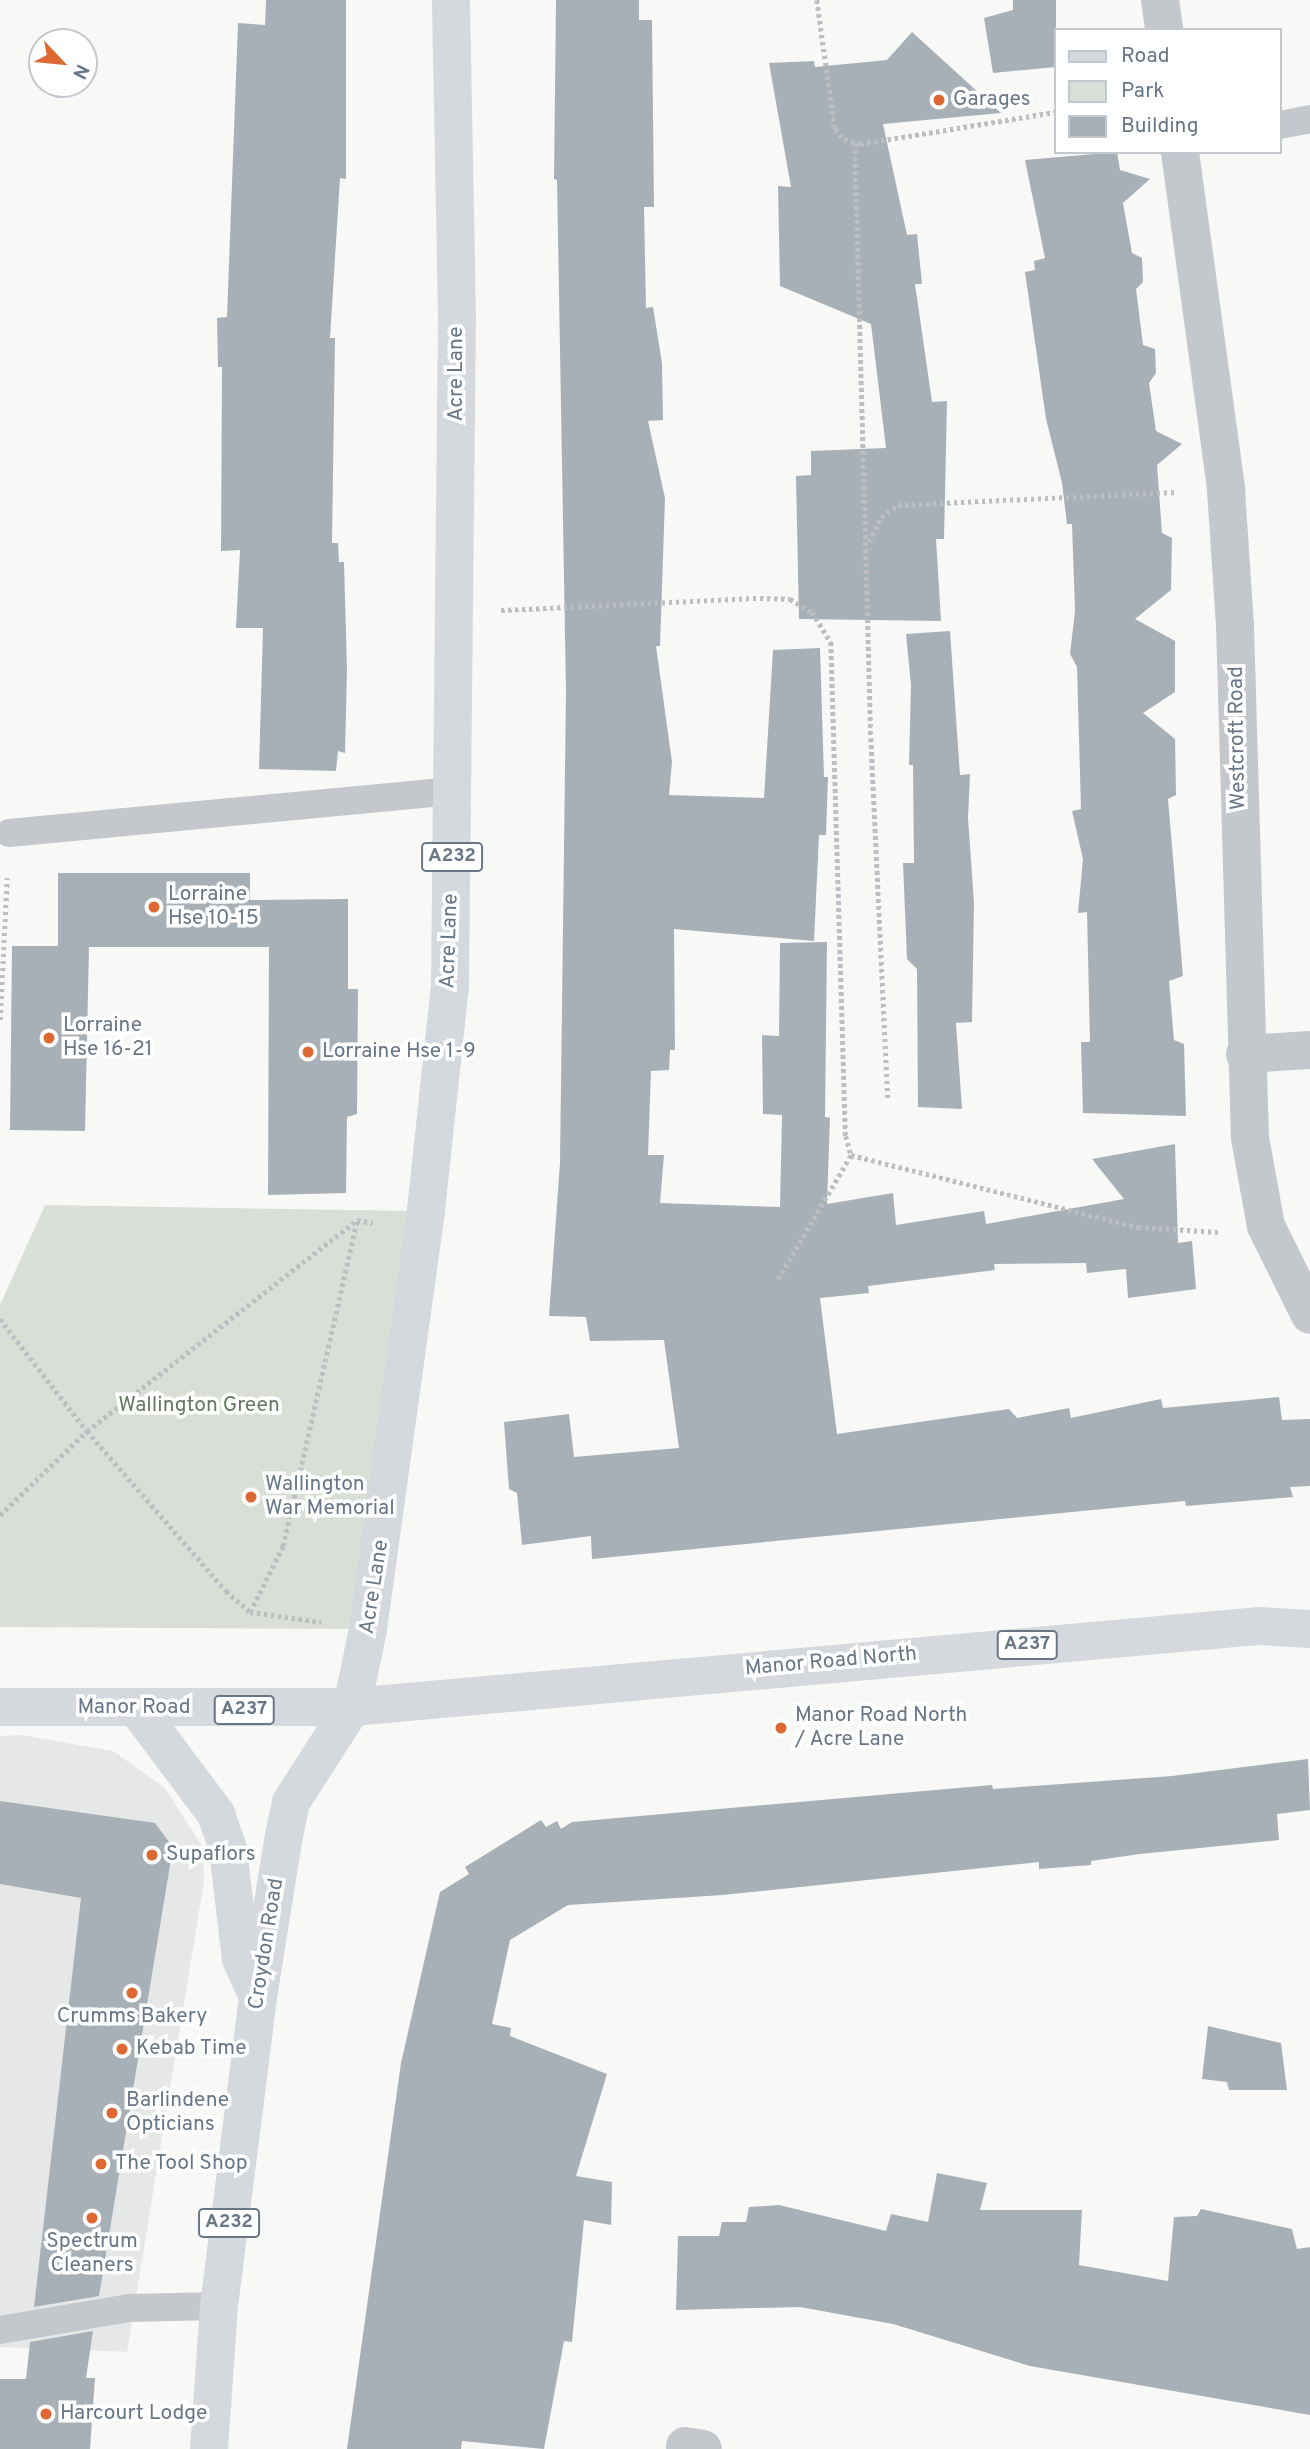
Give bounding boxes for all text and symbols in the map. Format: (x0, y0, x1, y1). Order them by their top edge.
north arrow (28, 28, 98, 98)
legend (1054, 28, 1282, 154)
text: Road (1121, 43, 1170, 70)
text: N (66, 60, 94, 83)
text: Park (1121, 78, 1164, 105)
place label: Garages (953, 87, 1031, 113)
marker: Garages (931, 92, 947, 108)
text: Building (1121, 113, 1199, 140)
street label: Acre Lane (444, 327, 470, 421)
street label: Westcroft Road (1224, 666, 1252, 810)
road number: A232 (420, 842, 484, 872)
place label: Lorraine Hse 10-15 (168, 882, 259, 932)
street label: Acre Lane (436, 893, 464, 989)
marker: Lorraine Hse 10-15 (146, 899, 162, 915)
place label: Lorraine Hse 16-21 (63, 1013, 153, 1063)
marker: Lorraine Hse 16-21 (41, 1030, 57, 1046)
place label: Lorraine Hse 1-9 (322, 1039, 476, 1065)
marker: Lorraine Hse 1-9 (300, 1044, 316, 1060)
park label: Wallington Green (118, 1393, 280, 1419)
place label: Wallington War Memorial (265, 1472, 395, 1522)
marker: Wallington War Memorial (243, 1489, 259, 1505)
street label: Acre Lane (355, 1538, 395, 1636)
road number: A237 (996, 1630, 1058, 1660)
street label: Manor Road North (744, 1642, 918, 1682)
road number: A237 (212, 1694, 276, 1726)
street label: Manor Road (77, 1695, 191, 1721)
place label: Manor Road North / Acre Lane (795, 1703, 967, 1753)
marker: Manor Road North / Acre Lane (773, 1720, 789, 1736)
place label: Supaflors (166, 1842, 256, 1868)
marker: Supaflors (144, 1847, 160, 1863)
street label: Croydon Road (244, 1877, 290, 2011)
marker: Crumms Bakery (124, 1985, 140, 2001)
place label: Crumms Bakery (57, 2004, 207, 2030)
place label: Kebab Time (136, 2036, 247, 2062)
marker: Kebab Time (114, 2041, 130, 2057)
place label: Barlindene Opticians (126, 2088, 229, 2138)
marker: Barlindene Opticians (104, 2105, 120, 2121)
place label: The Tool Shop (115, 2151, 248, 2177)
marker: The Tool Shop (93, 2156, 109, 2172)
road number: A232 (198, 2208, 260, 2238)
marker: Spectrum Cleaners (84, 2210, 100, 2226)
place label: Spectrum Cleaners (46, 2229, 138, 2279)
place label: Harcourt Lodge (60, 2401, 207, 2427)
marker: Harcourt Lodge (38, 2406, 54, 2422)

